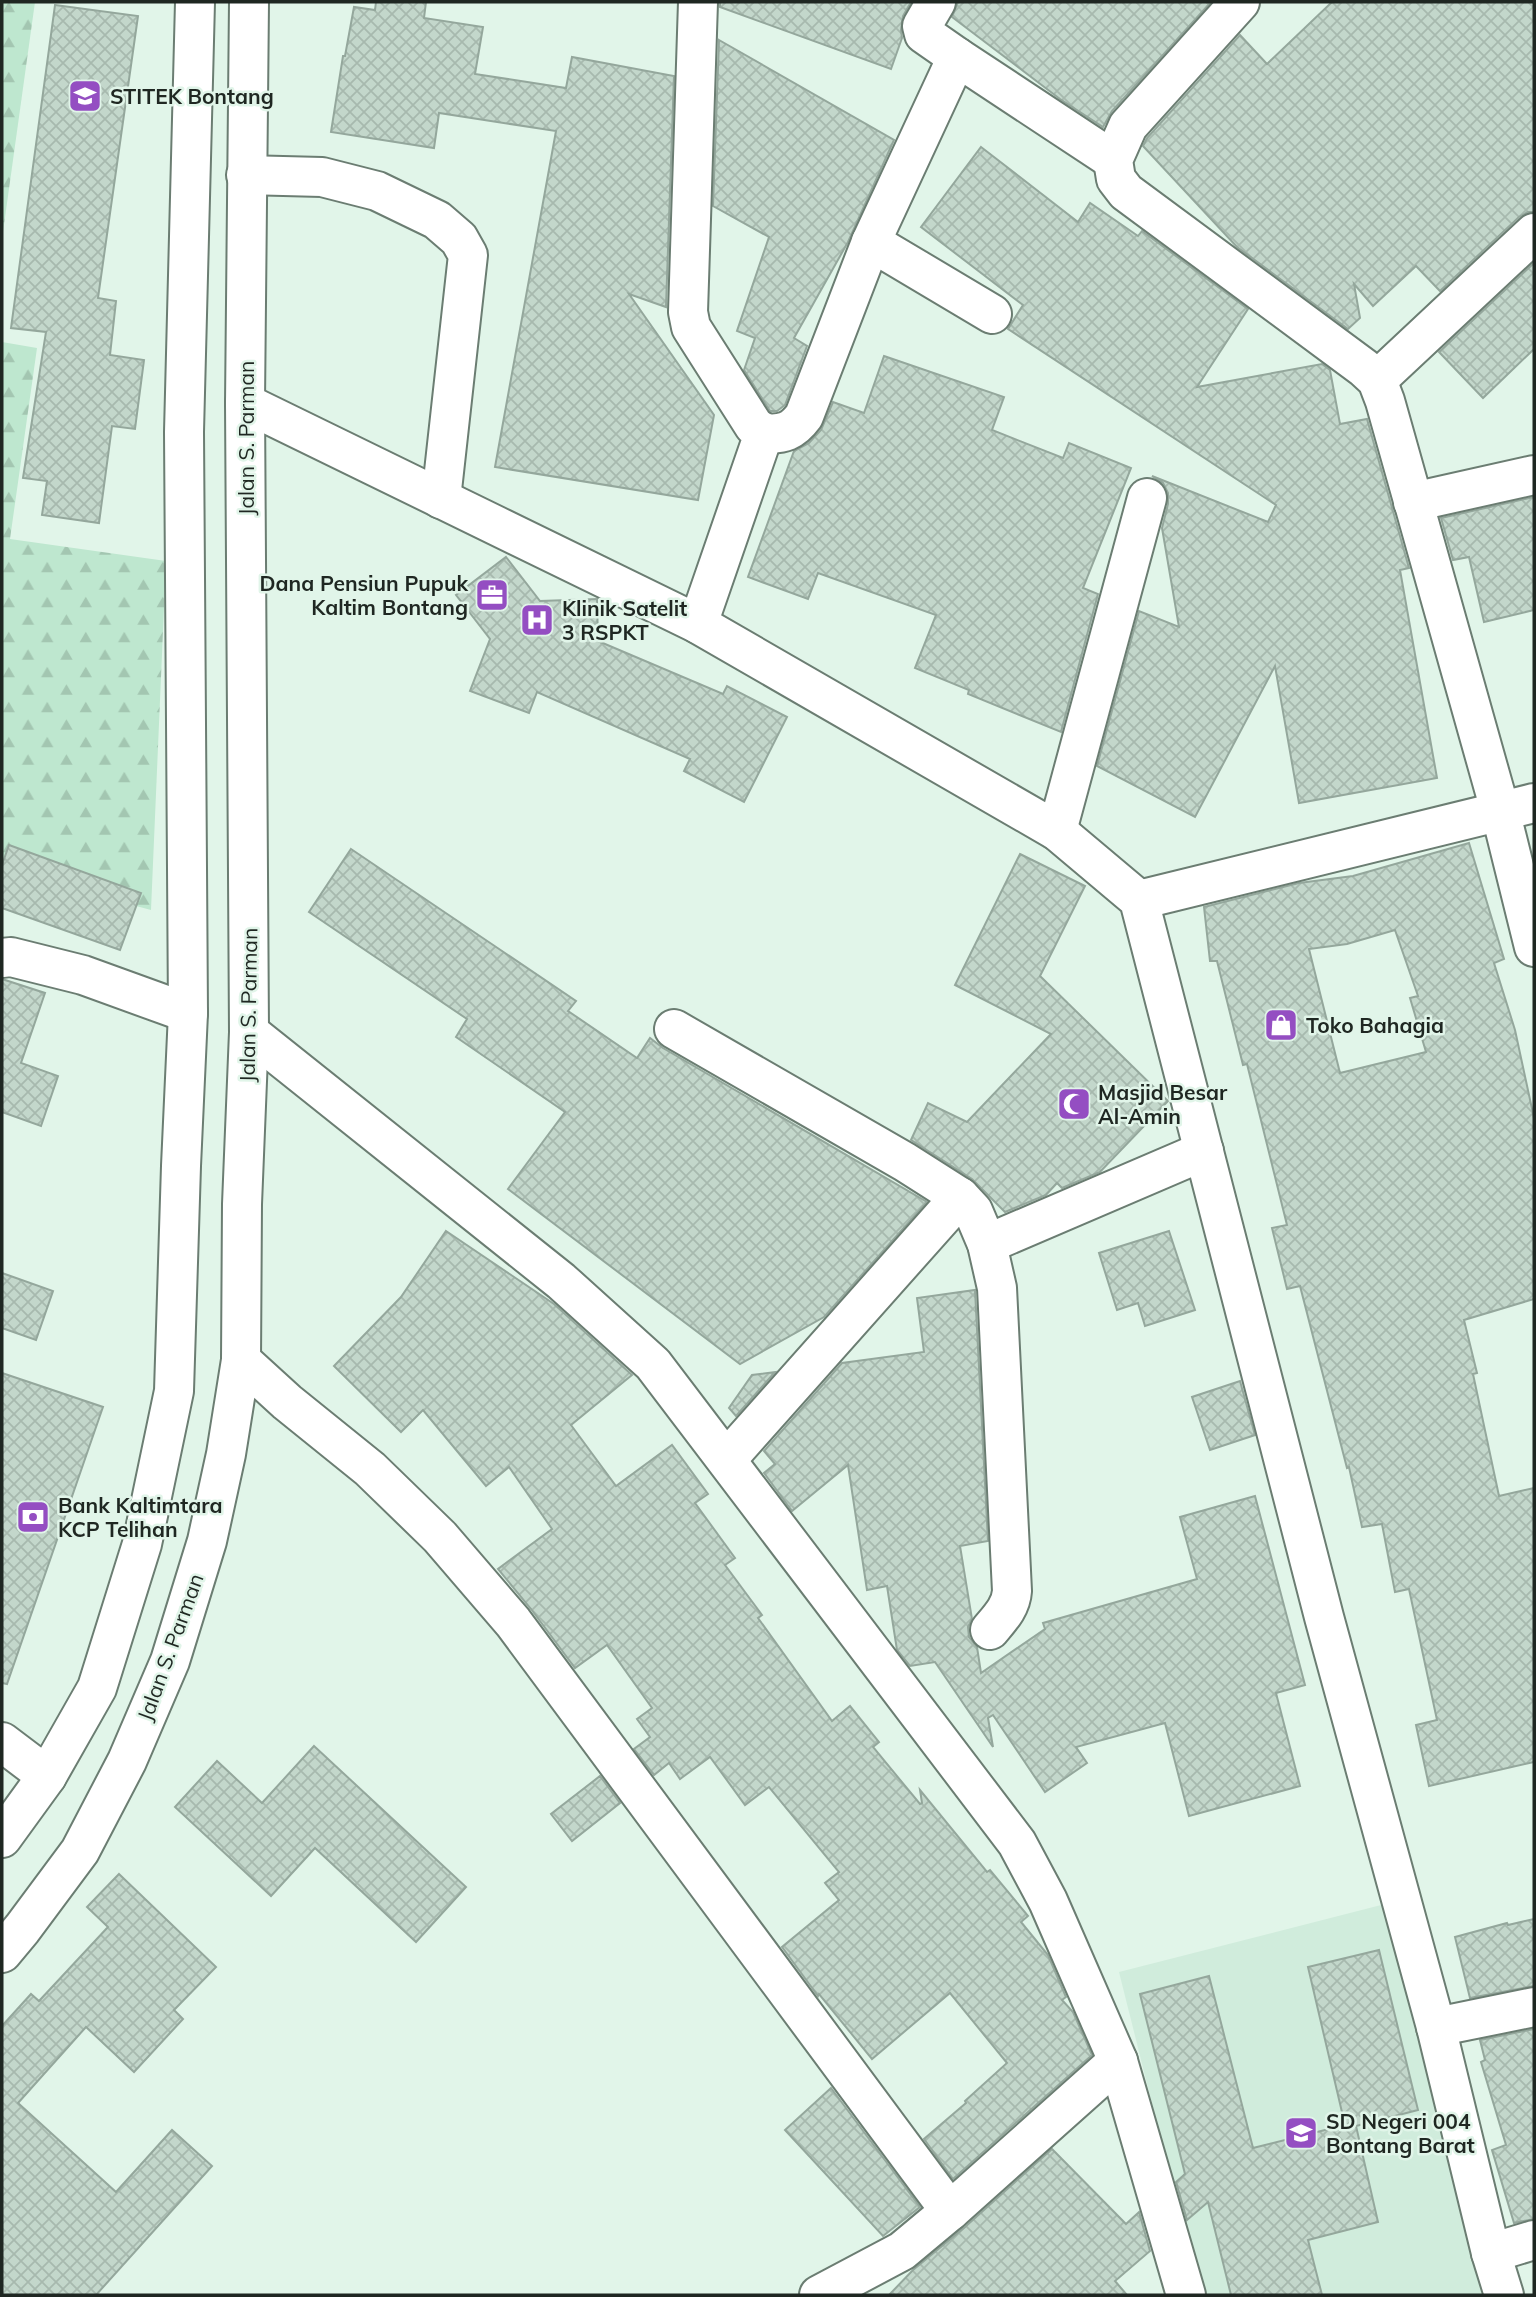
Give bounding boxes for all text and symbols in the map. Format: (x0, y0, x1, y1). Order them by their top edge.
school or university icon: STITEK Bontang (66, 77, 104, 115)
place label: STITEK Bontang (110, 83, 274, 109)
street label: Jalan S. Parman (233, 361, 259, 515)
place label: Dana Pensiun Pupuk Kaltim Bontang (260, 570, 468, 620)
office icon: Dana Pensiun Pupuk Kaltim Bontang (473, 576, 511, 614)
place label: Klinik Satelit 3 RSPKT (562, 595, 687, 645)
hospital icon: Klinik Satelit 3 RSPKT (518, 601, 556, 639)
street label: Jalan S. Parman (234, 927, 262, 1083)
shop icon: Toko Bahagia (1262, 1006, 1300, 1044)
place label: Toko Bahagia (1306, 1012, 1444, 1038)
place label: Masjid Besar Al-Amin (1098, 1079, 1228, 1129)
mosque icon: Masjid Besar Al-Amin (1055, 1085, 1093, 1123)
place label: Bank Kaltimtara KCP Telihan (58, 1492, 222, 1542)
bank icon: Bank Kaltimtara KCP Telihan (14, 1498, 52, 1536)
street label: Jalan S. Parman (131, 1570, 209, 1724)
place label: SD Negeri 004 Bontang Barat (1326, 2108, 1475, 2158)
school or university icon: SD Negeri 004 Bontang Barat (1282, 2114, 1320, 2152)

